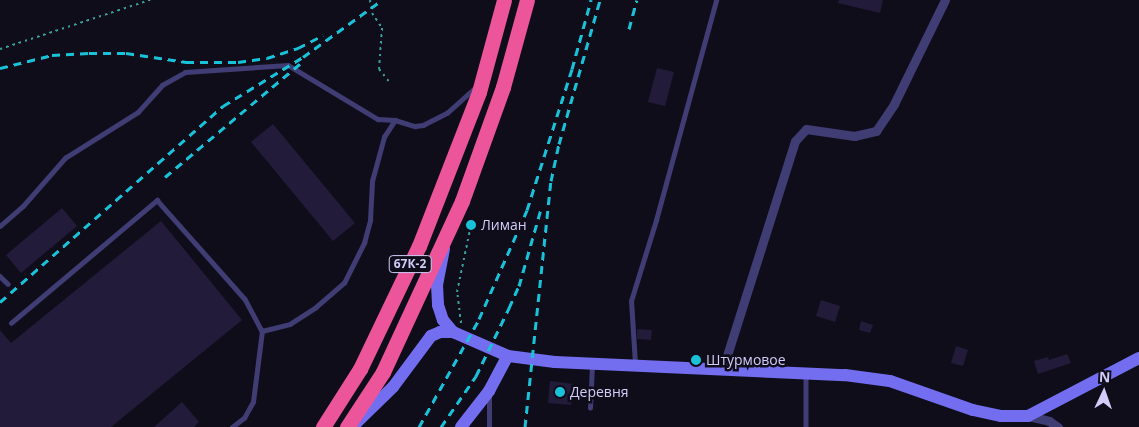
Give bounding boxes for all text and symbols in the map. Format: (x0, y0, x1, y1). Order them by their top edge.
place label: Лиман (481, 217, 527, 233)
marker: Лиман (465, 219, 477, 231)
road number: 67К-2 (388, 254, 432, 274)
place label: Штурмовое (706, 352, 786, 368)
marker: Штурмовое (690, 354, 702, 366)
north arrow (1079, 367, 1129, 417)
text: N (1099, 367, 1111, 386)
place label: Деревня (570, 384, 629, 400)
marker: Деревня (554, 386, 566, 398)

